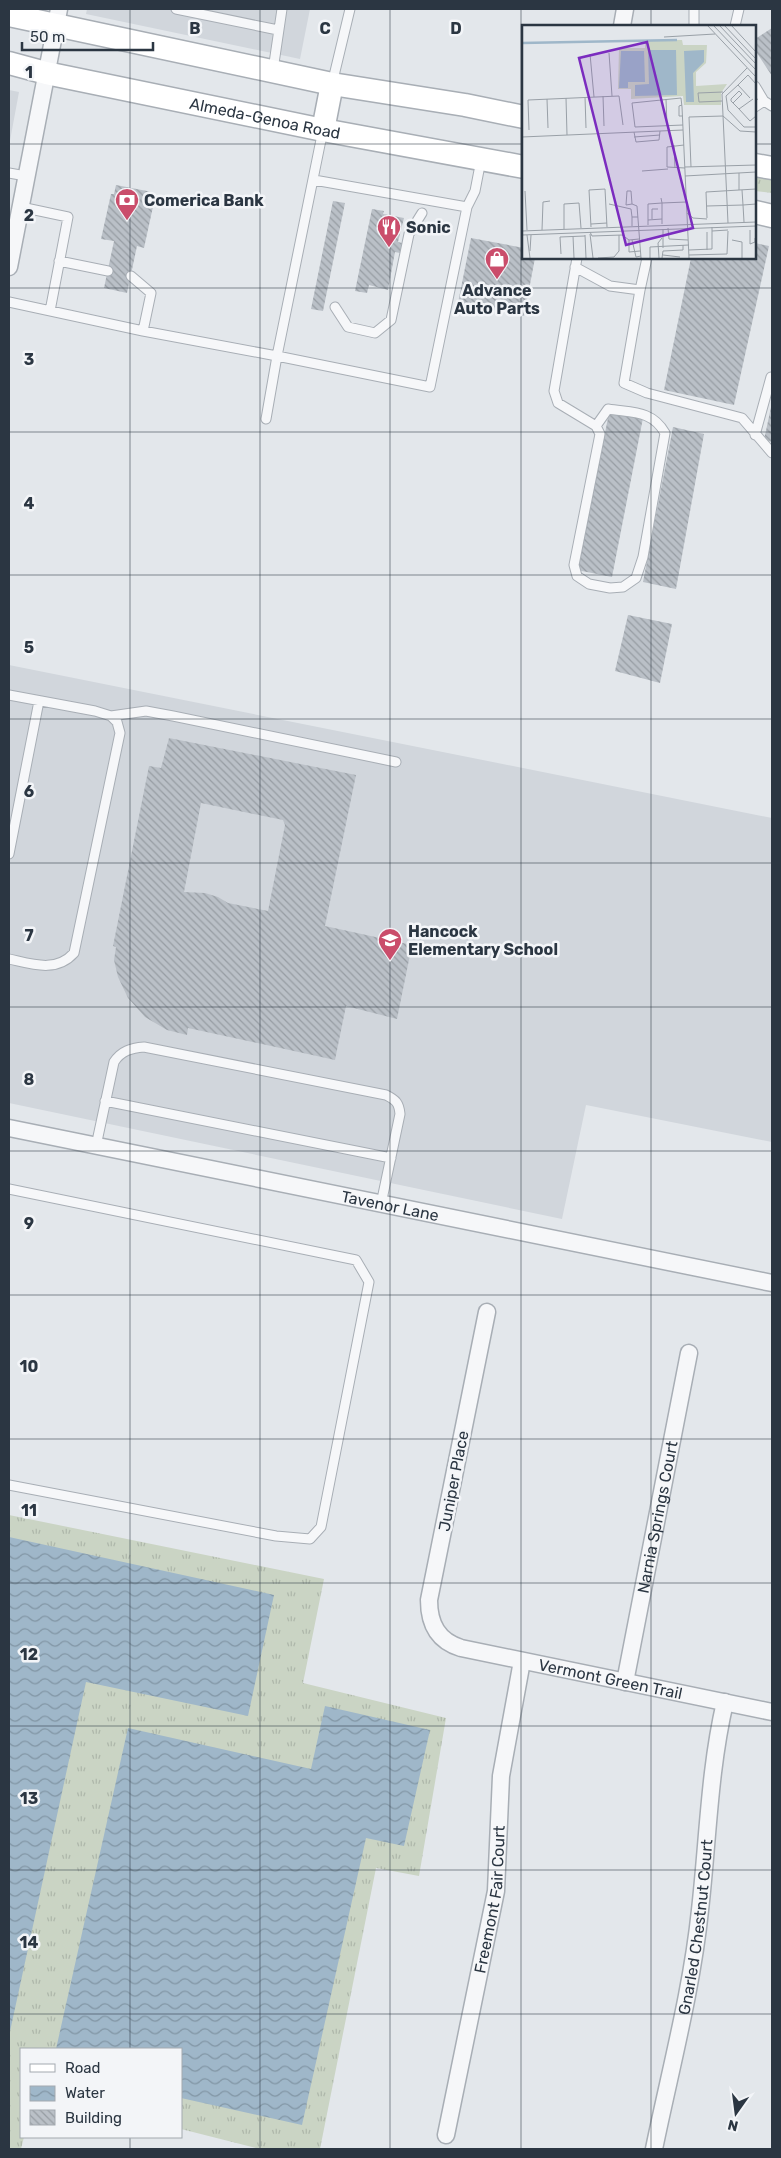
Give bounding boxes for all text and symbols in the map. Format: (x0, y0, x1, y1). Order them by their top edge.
text: B (189, 19, 201, 38)
text: C (319, 19, 331, 38)
text: D (450, 19, 462, 38)
scale bar (22, 20, 154, 52)
inset map (522, 25, 756, 259)
text: 50 m (30, 28, 65, 46)
text: 1 (25, 63, 33, 82)
street label: Almeda-Genoa Road (188, 94, 342, 143)
bank icon: Comerica Bank (114, 187, 140, 221)
place label: Comerica Bank (144, 191, 264, 210)
text: 2 (24, 206, 34, 225)
restaurant icon: Sonic (376, 214, 402, 248)
place label: Sonic (406, 218, 451, 237)
shop icon: Advance Auto Parts (484, 246, 510, 280)
place label: Advance Auto Parts (454, 281, 540, 318)
text: 3 (24, 350, 34, 369)
text: 4 (24, 494, 35, 513)
text: 5 (24, 638, 34, 657)
text: 6 (24, 782, 34, 801)
place label: Hancock Elementary School (408, 922, 558, 959)
text: 7 (24, 926, 34, 945)
school or university icon: Hancock Elementary School (377, 927, 403, 961)
text: 8 (24, 1070, 35, 1089)
street label: Tavenor Lane (340, 1187, 441, 1225)
text: 9 (24, 1214, 34, 1233)
text: 10 (20, 1357, 39, 1376)
street label: Juniper Place (434, 1429, 473, 1533)
street label: Narnia Springs Court (633, 1439, 682, 1595)
text: 11 (21, 1501, 37, 1520)
text: 12 (20, 1645, 38, 1664)
street label: Vermont Green Trail (537, 1655, 684, 1703)
text: 13 (20, 1789, 38, 1808)
street label: Freemont Fair Court (470, 1825, 509, 1975)
street label: Gnarled Chestnut Court (674, 1839, 717, 2017)
text: 14 (20, 1933, 39, 1952)
legend (20, 2048, 182, 2138)
text: Road (65, 2059, 101, 2077)
text: Water (65, 2084, 105, 2102)
north arrow (711, 2088, 761, 2138)
text: Building (65, 2109, 122, 2127)
text: N (726, 2116, 740, 2135)

